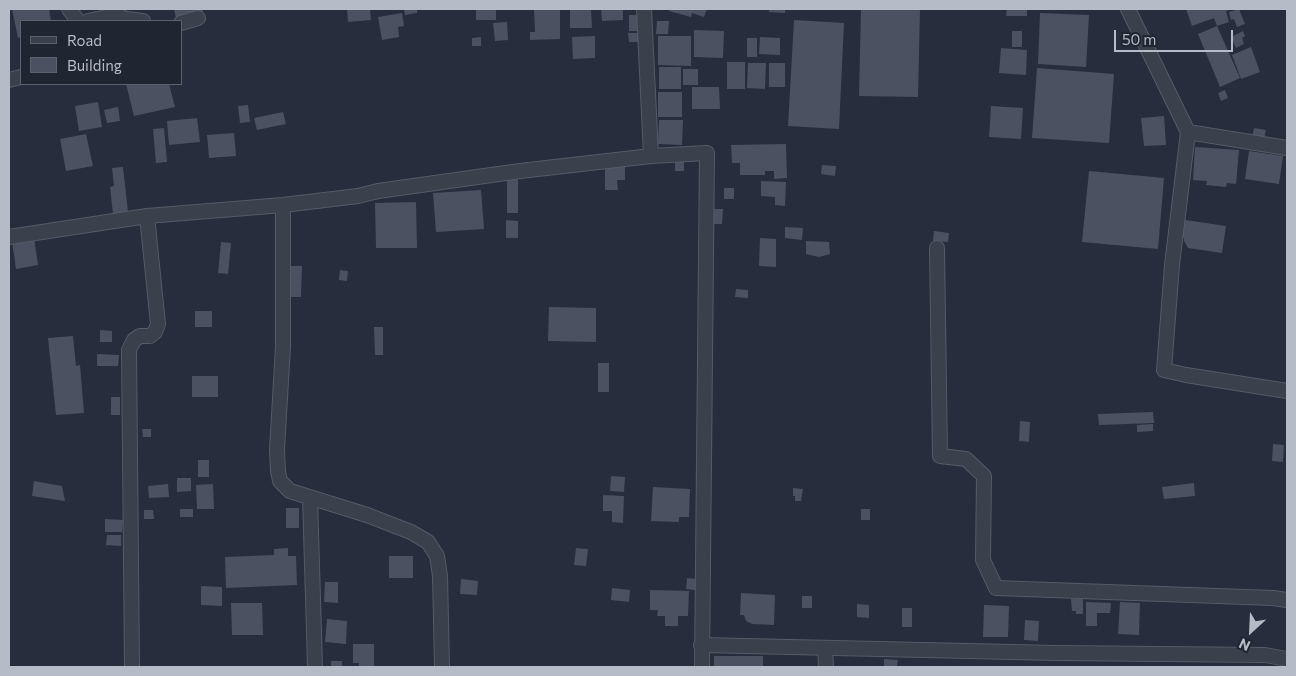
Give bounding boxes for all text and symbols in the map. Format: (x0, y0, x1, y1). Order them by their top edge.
legend (20, 20, 182, 85)
scale bar (1116, 20, 1235, 52)
text: 50 m (1122, 30, 1156, 48)
text: Road (67, 31, 102, 49)
text: Building (67, 56, 122, 74)
north arrow (1226, 606, 1276, 656)
text: N (1236, 635, 1253, 655)

